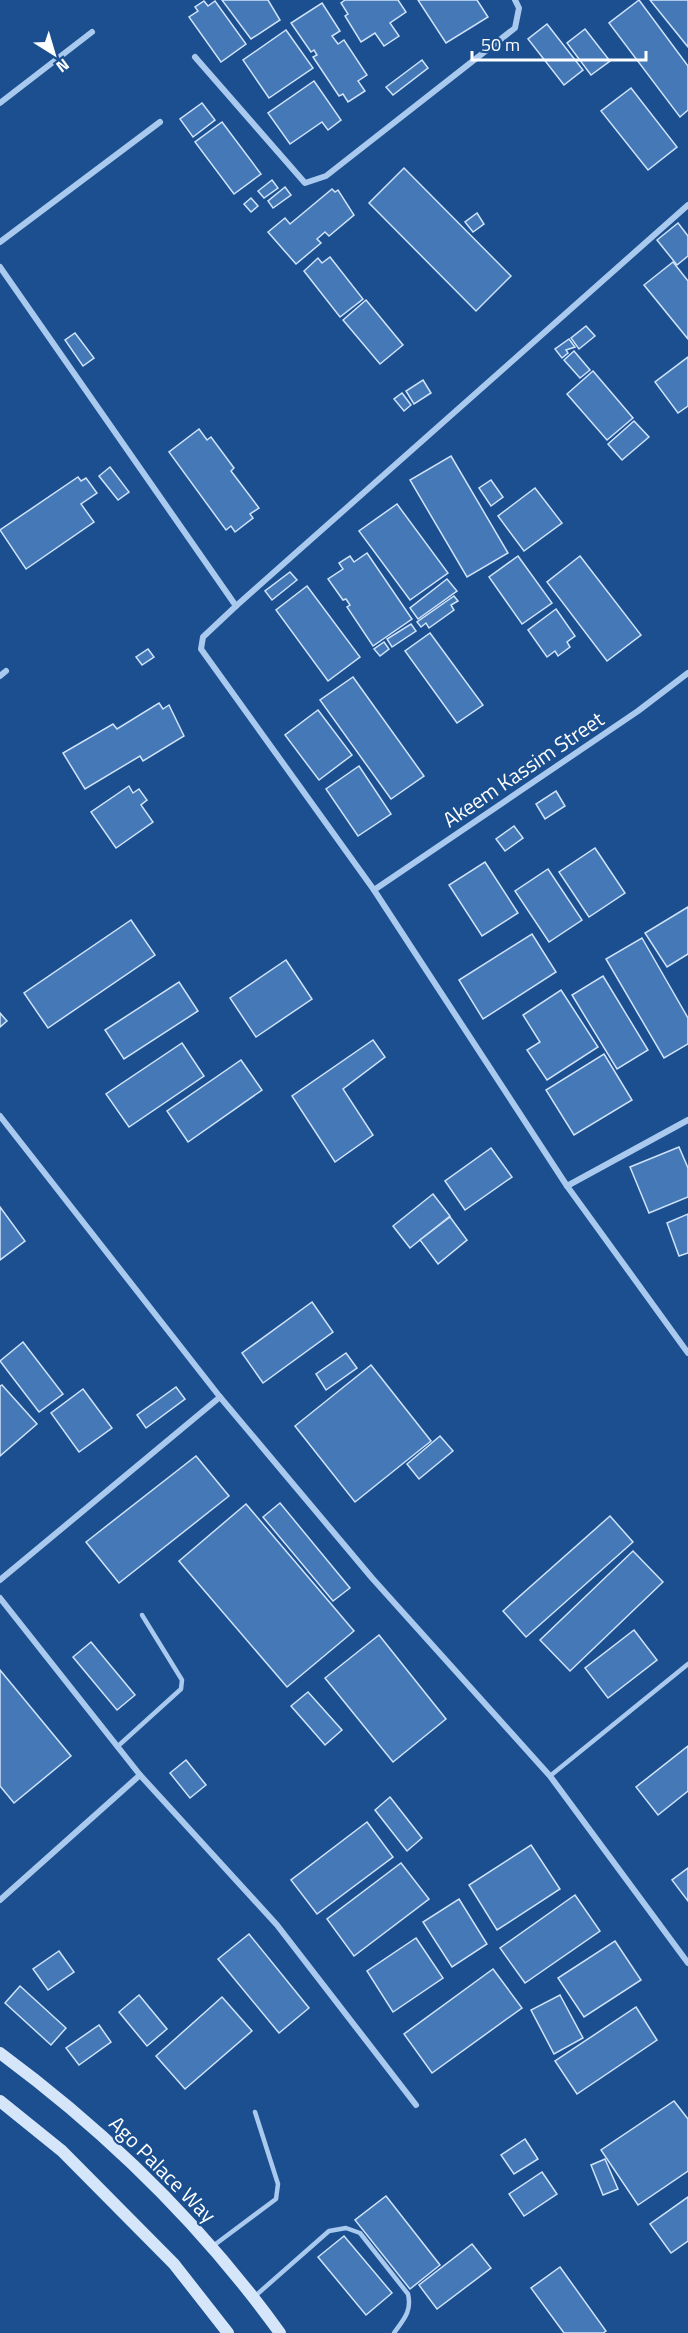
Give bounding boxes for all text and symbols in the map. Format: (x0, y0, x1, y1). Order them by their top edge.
north arrow (24, 24, 84, 84)
scale bar (472, 24, 646, 62)
text: 50 m (481, 31, 520, 58)
text: N (51, 53, 75, 79)
street label: Akeem Kassim Street (436, 703, 611, 835)
street label: Ago Palace Way (102, 2108, 224, 2230)

